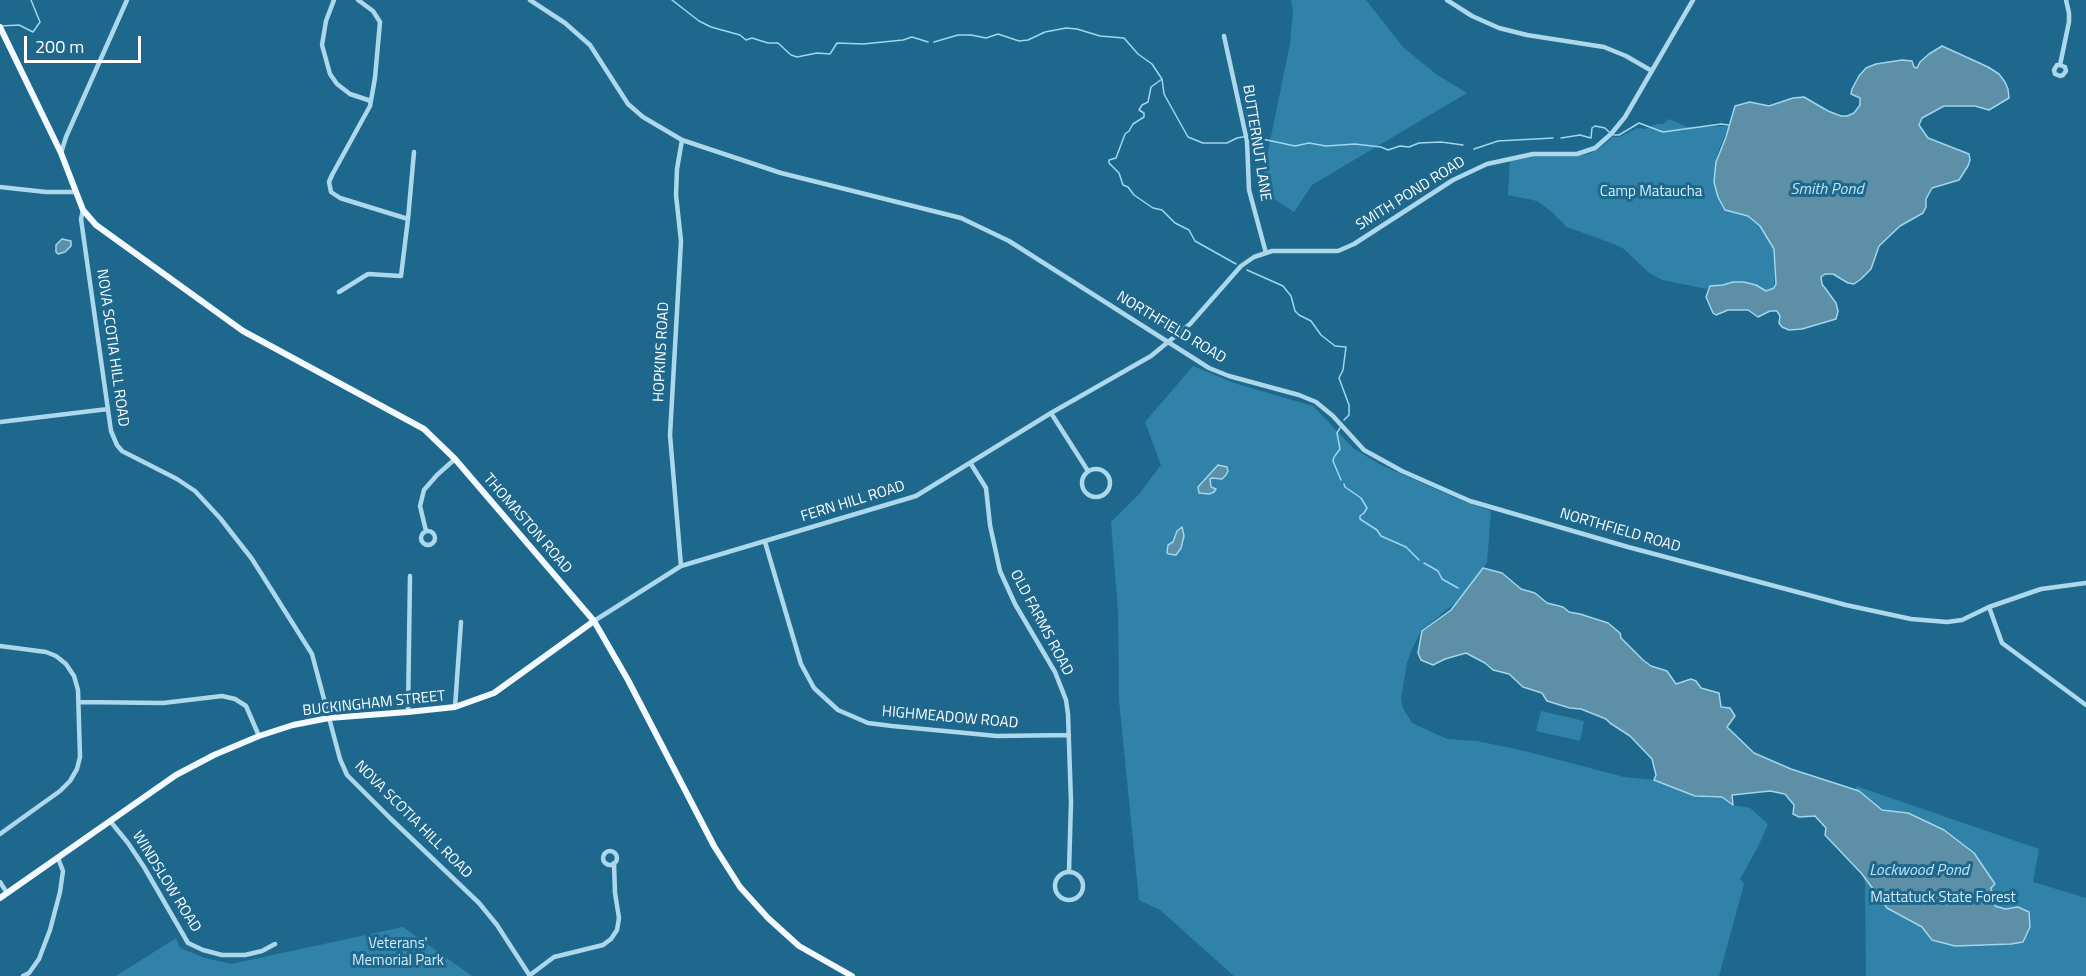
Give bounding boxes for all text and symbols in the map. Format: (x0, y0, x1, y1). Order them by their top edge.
scale bar (27, 24, 144, 62)
text: 200 m (35, 33, 84, 60)
street label: BUTTERNUT LANE (1238, 83, 1274, 203)
street label: SMITH POND ROAD (1353, 153, 1469, 235)
water label: Smith Pond (1791, 180, 1863, 200)
park label: Camp Mataucha (1600, 183, 1702, 201)
street label: NOVA SCOTIA HILL ROAD (92, 268, 132, 428)
street label: NORTHFIELD ROAD (1113, 288, 1229, 368)
street label: HOPKINS ROAD (650, 301, 674, 403)
street label: THOMASTON ROAD (479, 471, 575, 577)
street label: FERN HILL ROAD (799, 478, 907, 526)
street label: NORTHFIELD ROAD (1558, 505, 1682, 557)
street label: OLD FARMS ROAD (1006, 567, 1076, 679)
street label: BUCKINGHAM STREET (302, 688, 446, 720)
street label: HIGHMEADOW ROAD (881, 703, 1019, 733)
street label: NOVA SCOTIA HILL ROAD (350, 757, 476, 883)
street label: WINDSLOW ROAD (128, 828, 204, 936)
water label: Lockwood Pond (1869, 861, 1969, 881)
park label: Mattatuck State Forest (1870, 889, 2016, 907)
park label: Veterans' Memorial Park (352, 935, 444, 970)

